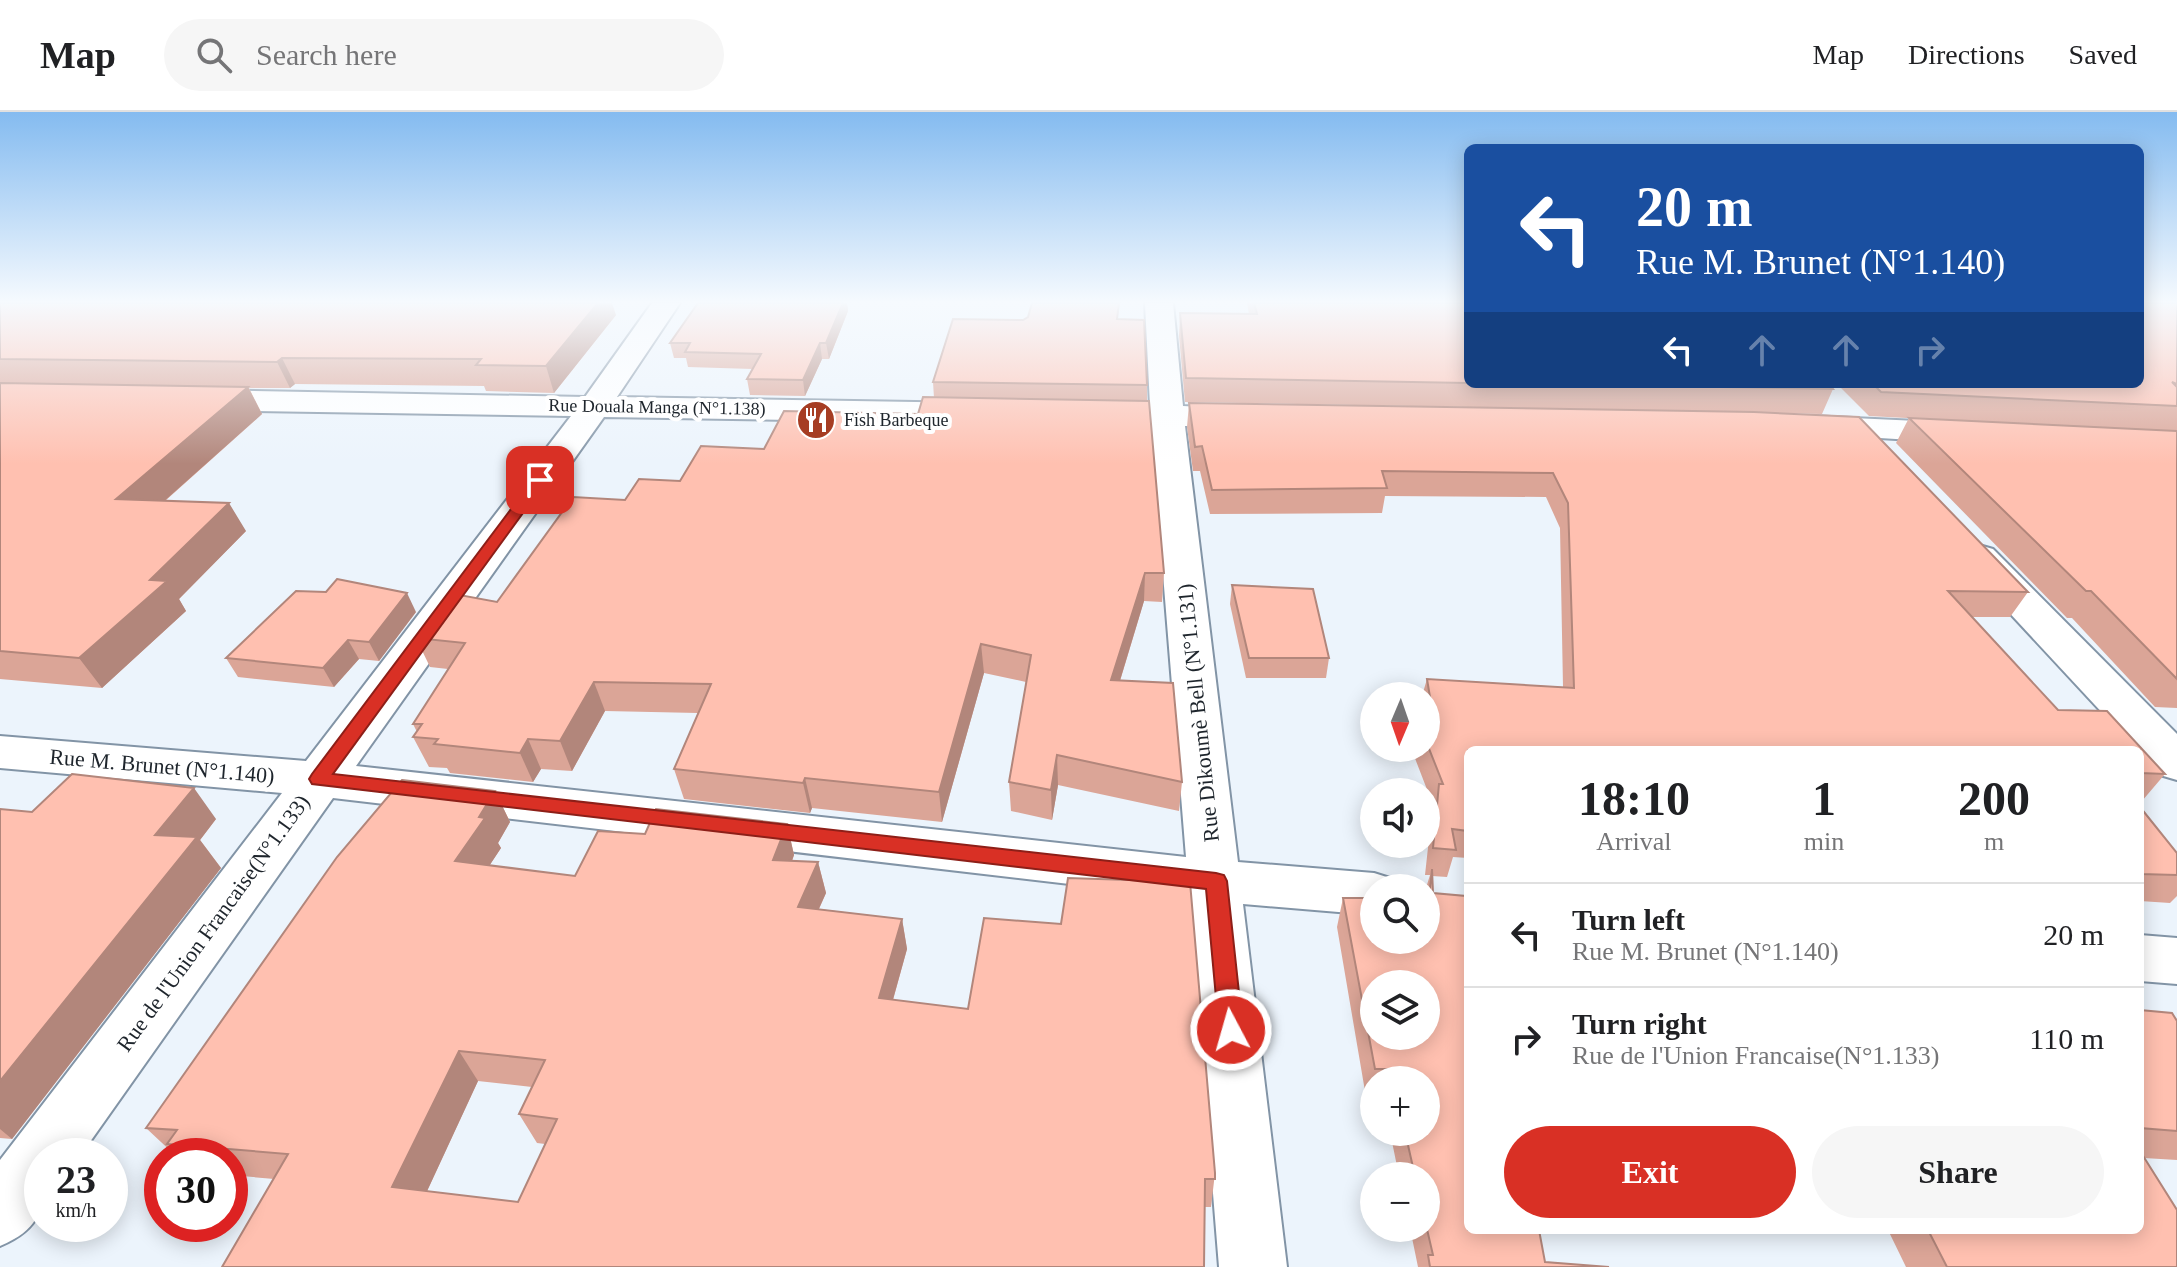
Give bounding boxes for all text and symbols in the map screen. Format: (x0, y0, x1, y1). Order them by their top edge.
search box (164, 19, 724, 91)
icon: search (192, 33, 236, 77)
text: Map (40, 34, 116, 76)
text: Search here (256, 38, 397, 71)
text: Map (1813, 39, 1864, 70)
text: Directions (1908, 39, 2025, 70)
text: Saved (2069, 39, 2137, 70)
icon: left (1504, 176, 1608, 280)
text: 20 m (1636, 176, 1753, 238)
text: Rue M. Brunet (N°1.140) (1636, 242, 2005, 282)
icon: left (1656, 328, 1700, 372)
icon: ahead (1740, 328, 1784, 372)
icon: ahead (1824, 328, 1868, 372)
icon: right (1908, 328, 1952, 372)
street label: Rue Douala Manga (N°1.138) (548, 395, 766, 420)
restaurant icon: Fish Barbeque (795, 399, 837, 441)
place label: Fish Barbeque (844, 410, 948, 430)
pin (506, 446, 574, 514)
icon: arrive (518, 458, 562, 502)
street label: Rue Dikoumè Bell (N°1.131) (1172, 583, 1224, 843)
north arrow (1360, 682, 1440, 762)
map controls (1360, 682, 1440, 1242)
street label: Rue M. Brunet (N°1.140) (48, 744, 276, 788)
text: 18:10 (1578, 772, 1690, 825)
text: 1 (1812, 772, 1836, 825)
text: 200 (1958, 772, 2030, 825)
button: sound (1360, 778, 1440, 858)
street label: Rue de l'Union Francaise(N°1.133) (112, 790, 314, 1056)
text: Arrival (1596, 827, 1671, 856)
text: min (1804, 827, 1844, 856)
text: m (1984, 827, 2004, 856)
button: search (1360, 874, 1440, 954)
text: Turn left (1572, 903, 1685, 936)
icon: left (1504, 913, 1548, 957)
text: 20 m (2043, 918, 2104, 951)
text: Rue M. Brunet (N°1.140) (1572, 937, 1839, 966)
button: layers (1360, 970, 1440, 1050)
position arrow (1189, 988, 1273, 1072)
text: Turn right (1572, 1007, 1707, 1040)
icon: right (1504, 1017, 1548, 1061)
text: 110 m (2029, 1022, 2104, 1055)
text: Rue de l'Union Francaise(N°1.133) (1572, 1041, 1939, 1070)
button: + (1360, 1066, 1440, 1146)
button: Exit (1504, 1126, 1796, 1218)
button: Share (1812, 1126, 2104, 1218)
speed limit sign: 30 (144, 1138, 248, 1242)
text: 23 (56, 1157, 96, 1202)
button: − (1360, 1162, 1440, 1242)
text: km/h (55, 1199, 97, 1221)

